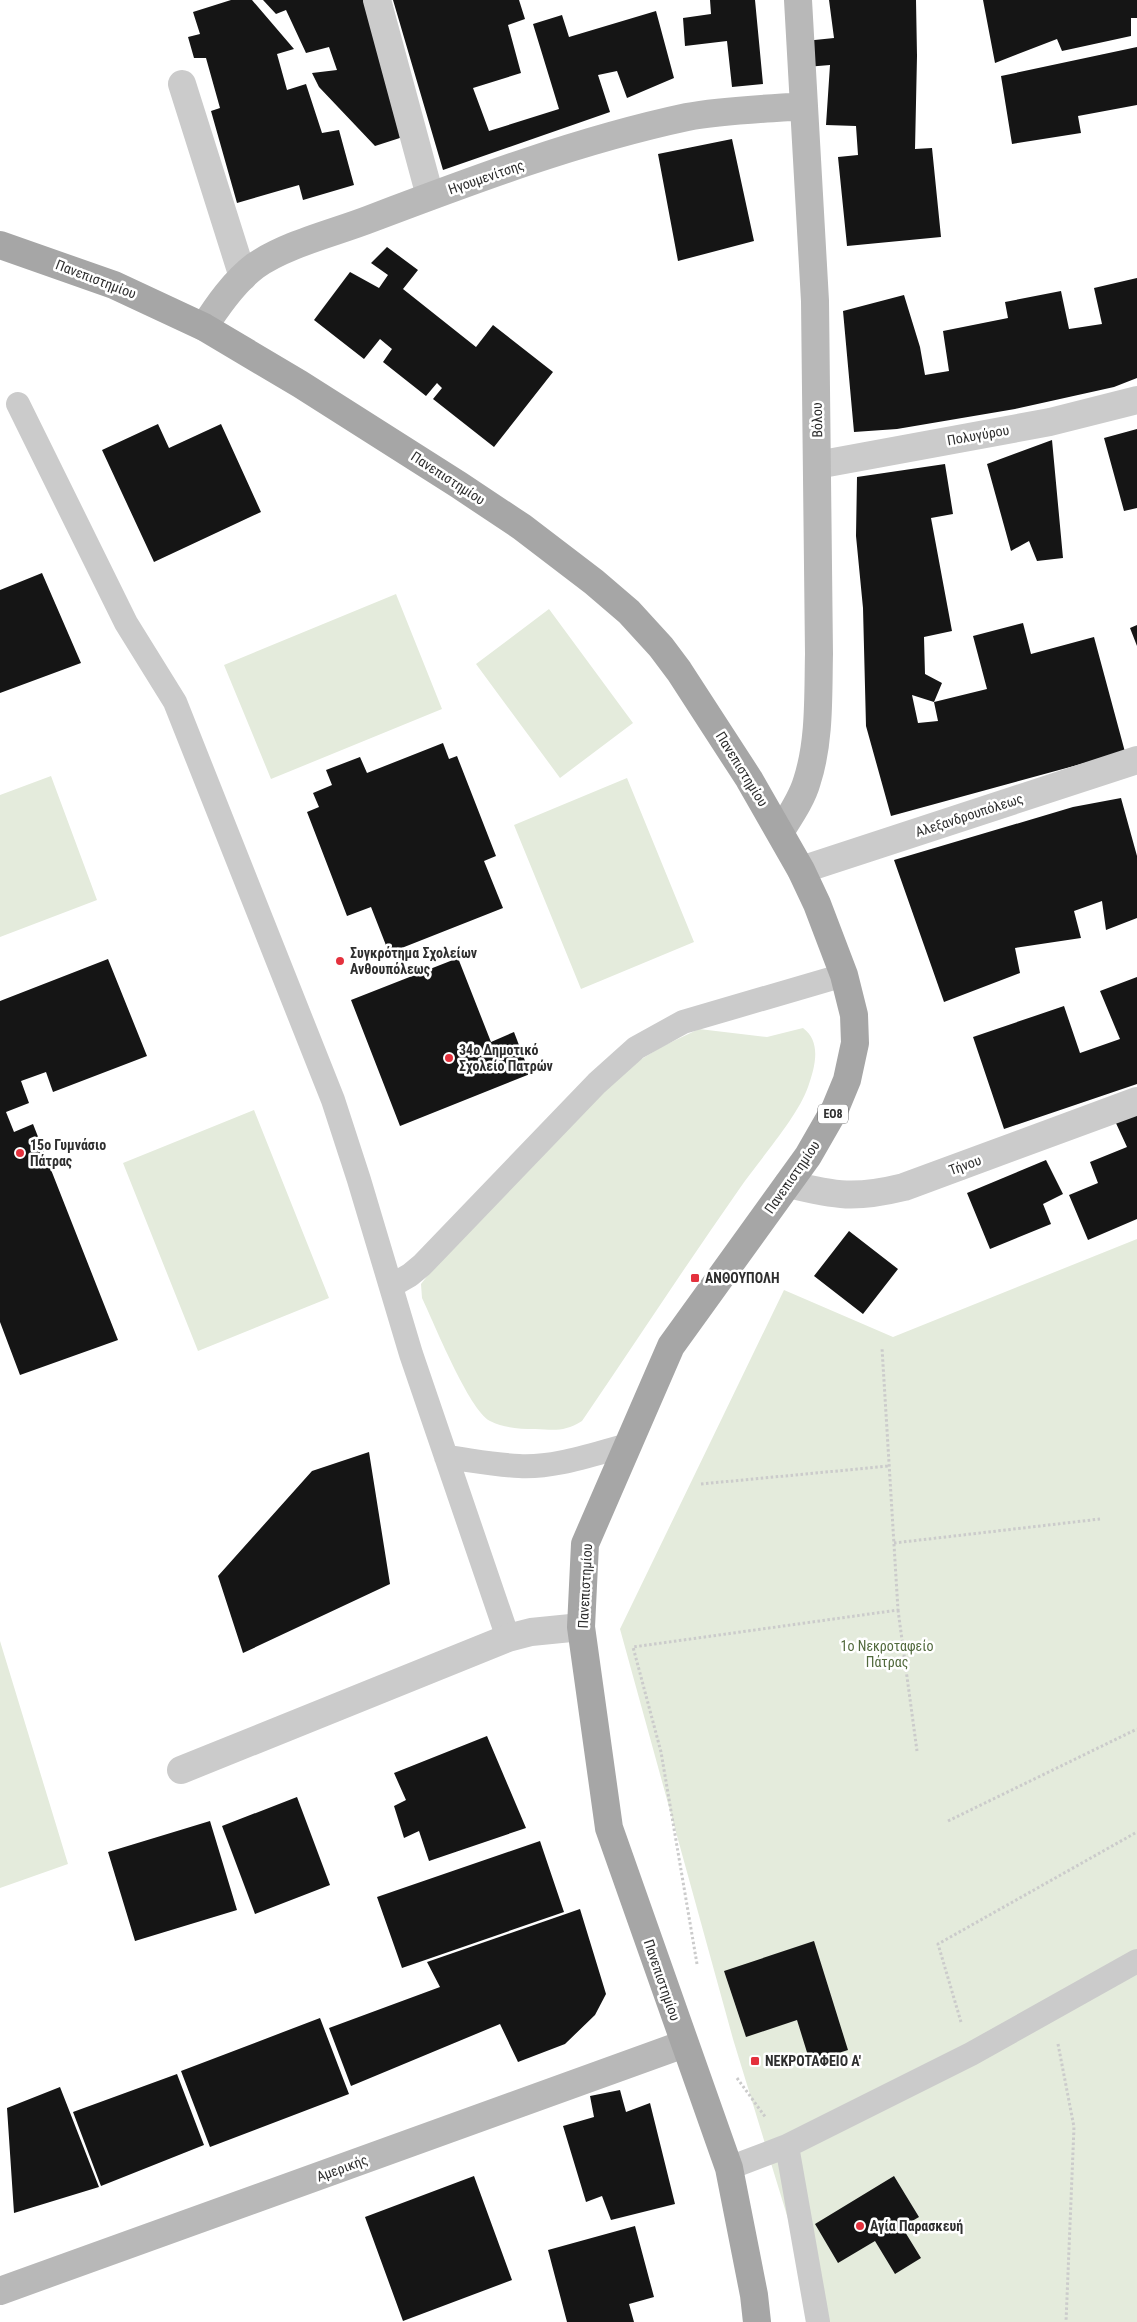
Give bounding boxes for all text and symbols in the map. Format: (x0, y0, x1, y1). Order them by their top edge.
street label: Ηγουμενίτσης (446, 157, 526, 197)
street label: Πανεπιστημίου (53, 256, 139, 302)
street label: Βόλου (809, 402, 825, 438)
street label: Πολυγύρου (946, 422, 1011, 448)
street label: Πανεπιστημίου (408, 448, 488, 508)
street label: Πανεπιστημίου (713, 729, 771, 810)
street label: Αλεξανδρουπόλεως (913, 790, 1025, 840)
place label: Συγκρότημα Σχολείων Ανθουπόλεως (350, 945, 478, 977)
marker: Συγκρότημα Σχολείων Ανθουπόλεως (334, 955, 346, 967)
place label: 34ο Δημοτικό Σχολείο Πατρών (459, 1042, 554, 1075)
marker: 34ο Δημοτικό Σχολείο Πατρών (443, 1052, 455, 1064)
road number: ΕΟ8 (818, 1104, 848, 1124)
place label: 15ο Γυμνάσιο Πάτρας (30, 1137, 106, 1169)
street label: Πανεπιστημίου (761, 1137, 823, 1216)
marker: 15ο Γυμνάσιο Πάτρας (14, 1147, 26, 1159)
street label: Τήνου (947, 1152, 984, 1178)
place label: ΑΝΘΟΥΠΟΛΗ (705, 1270, 780, 1286)
marker: ΑΝΘΟΥΠΟΛΗ (689, 1272, 701, 1284)
street label: Πανεπιστημίου (575, 1543, 595, 1629)
park label: 1o Νεκροταφείο Πάτρας (841, 1638, 933, 1670)
street label: Πανεπιστημίου (641, 1937, 683, 2023)
place label: ΝΕΚΡΟΤΑΦΕΙΟ Α' (765, 2053, 861, 2069)
marker: ΝΕΚΡΟΤΑΦΕΙΟ Α' (749, 2055, 761, 2067)
street label: Αμερικής (314, 2151, 370, 2185)
place label: Αγία Παρασκευή (870, 2218, 963, 2234)
marker: Αγία Παρασκευή (854, 2220, 866, 2232)

